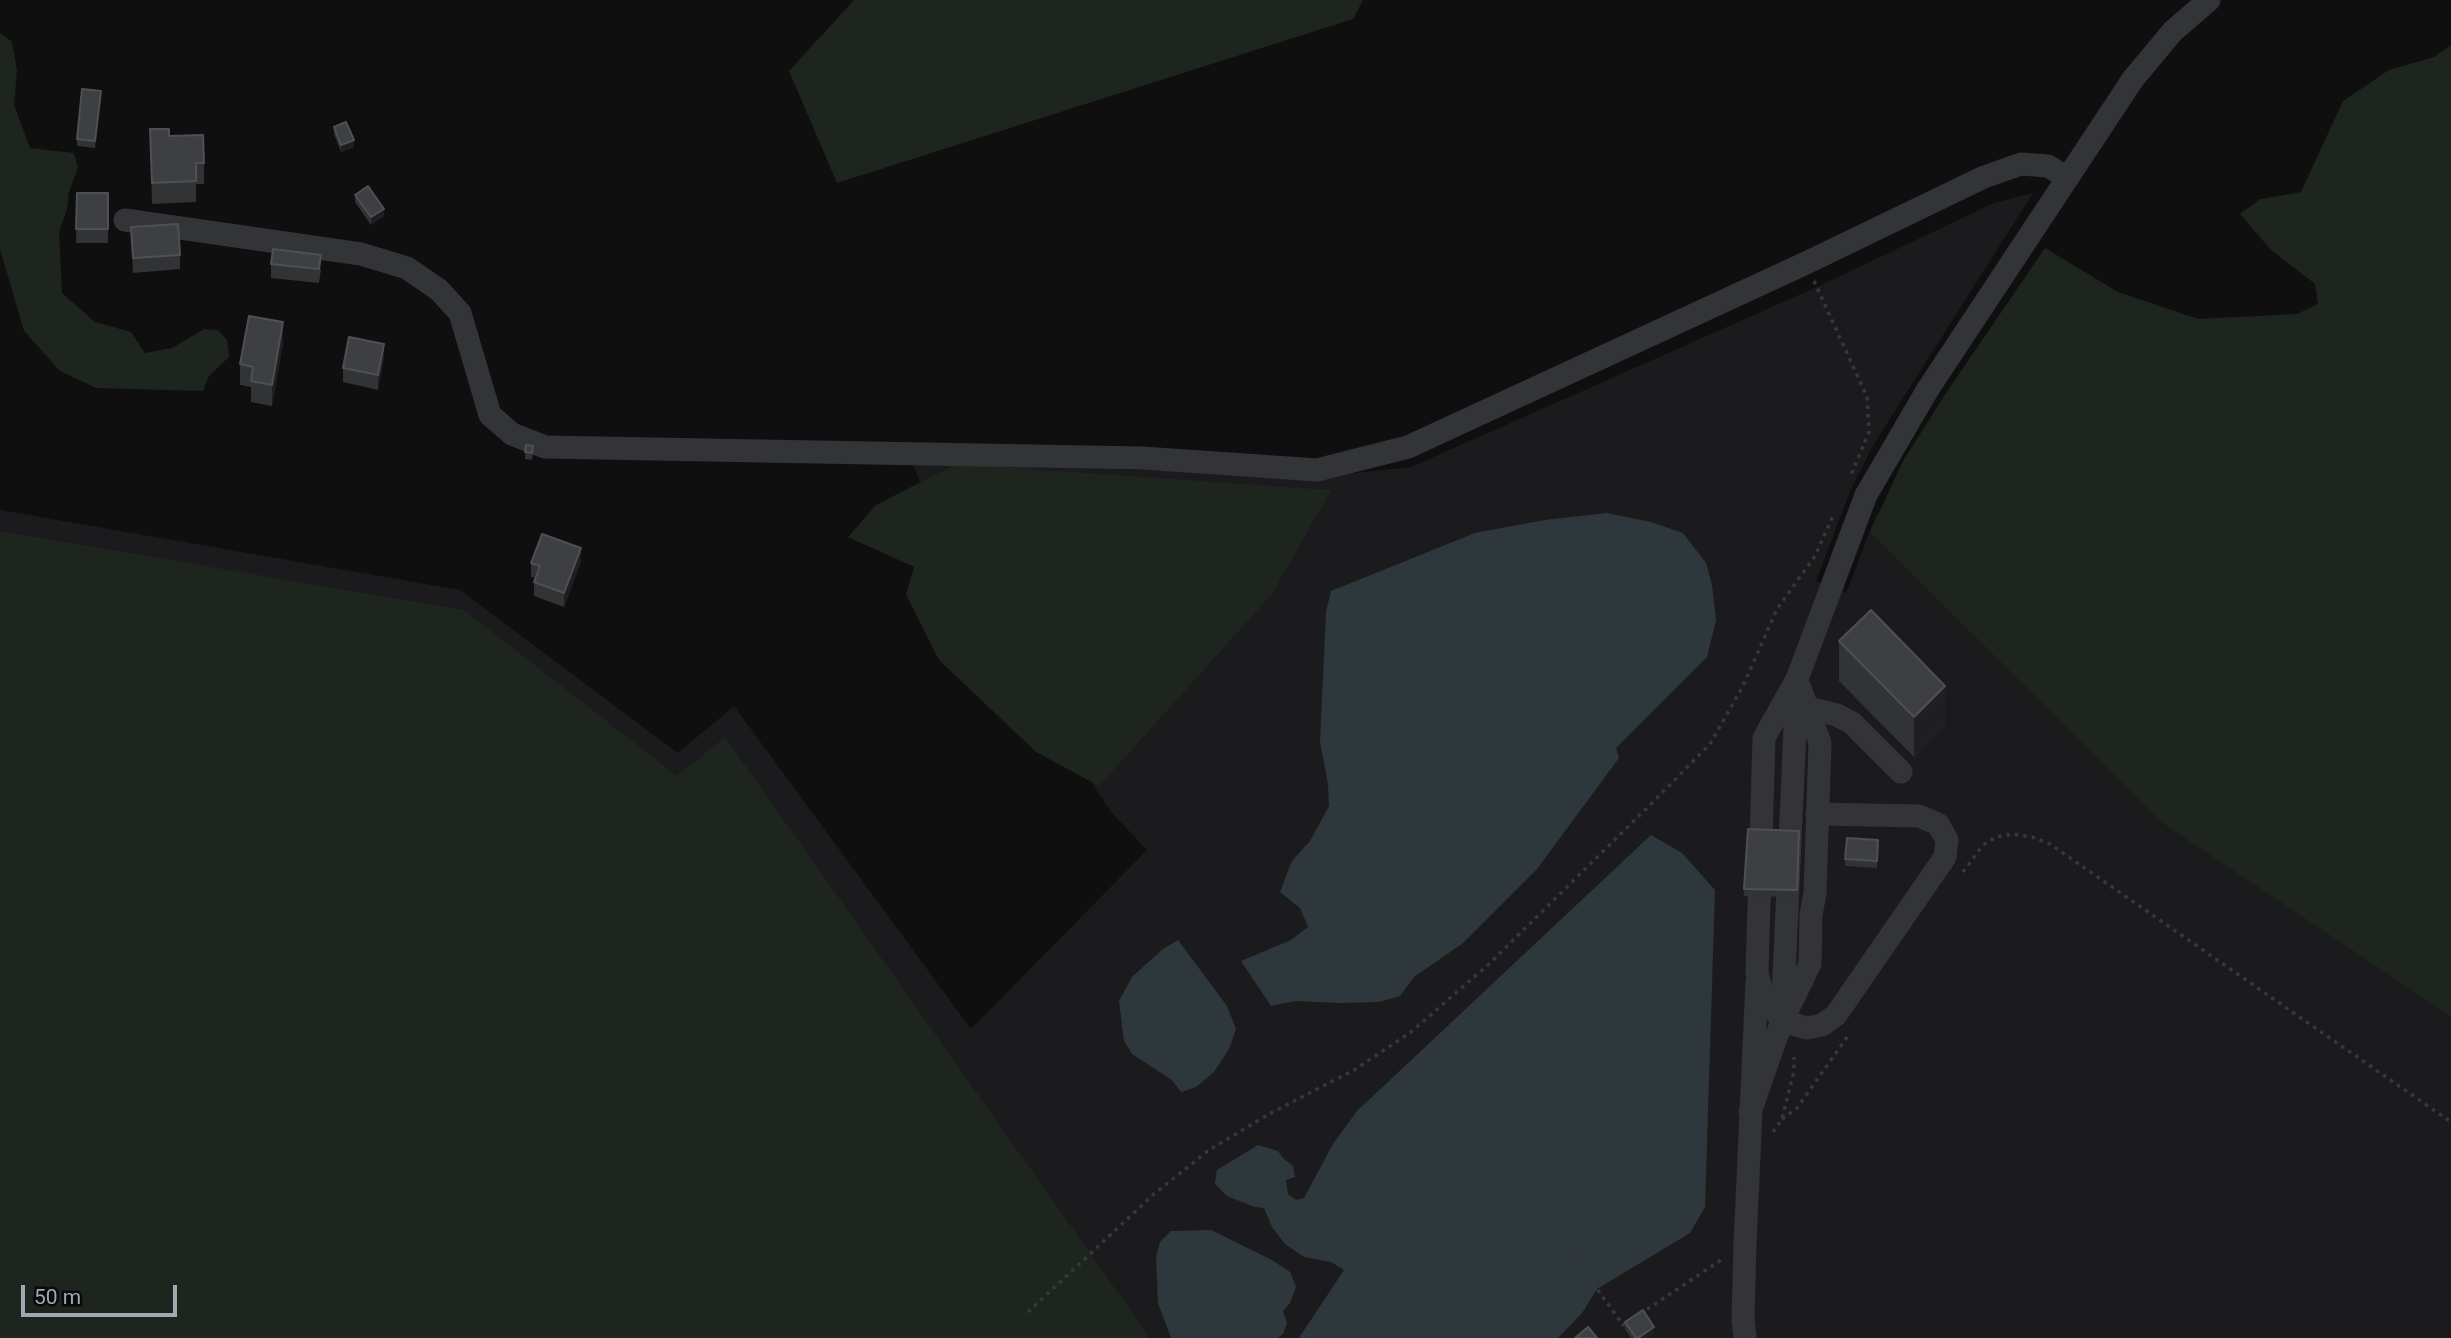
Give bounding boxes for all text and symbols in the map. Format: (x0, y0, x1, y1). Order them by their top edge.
scale bar (24, 1272, 180, 1316)
text: 50 m (34, 1285, 81, 1309)

